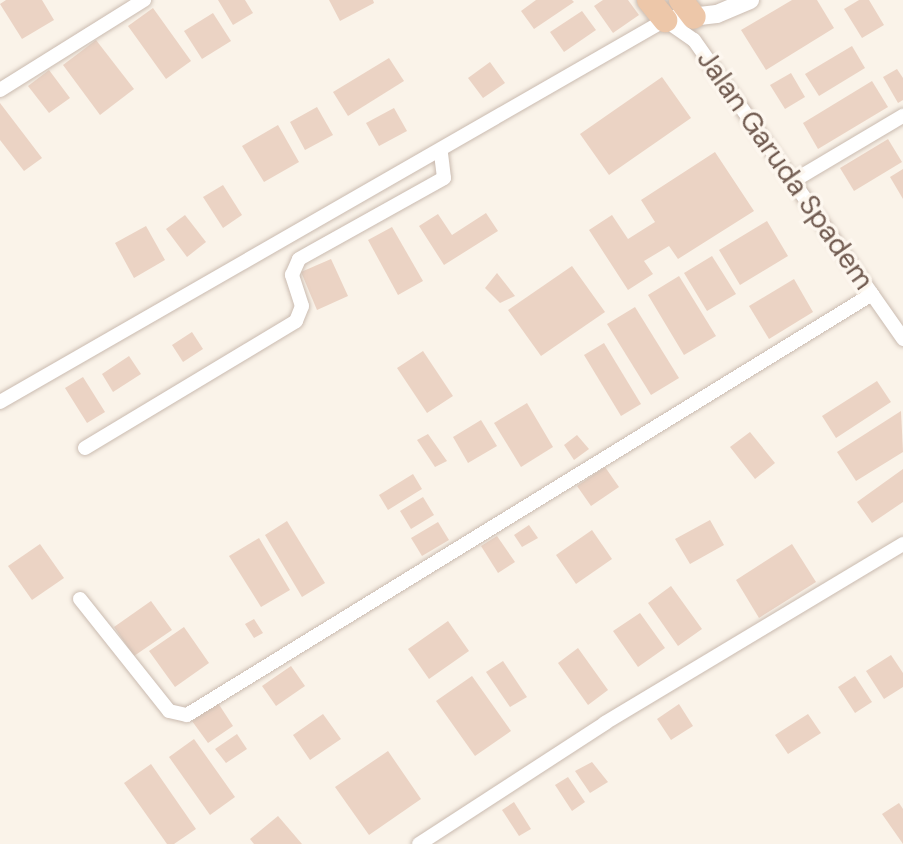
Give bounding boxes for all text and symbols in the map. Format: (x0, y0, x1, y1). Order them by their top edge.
street label: Jalan Garuda Spadem (690, 44, 880, 296)

